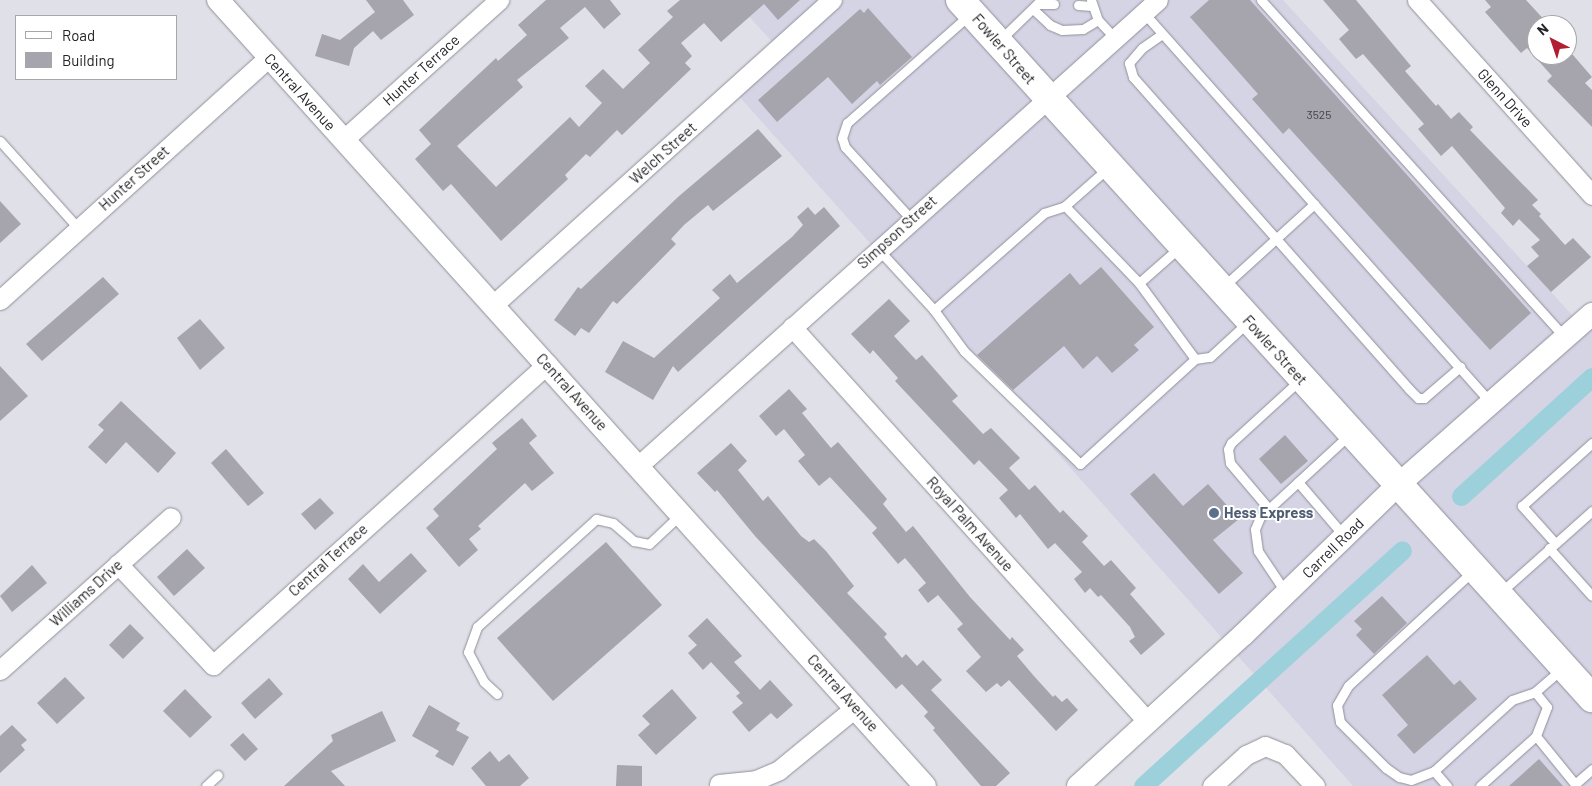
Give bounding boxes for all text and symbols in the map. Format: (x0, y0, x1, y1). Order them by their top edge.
street label: Fowler Street (969, 10, 1039, 88)
legend (15, 15, 178, 80)
north arrow (1527, 15, 1577, 65)
text: N (1533, 20, 1552, 39)
text: Road (62, 26, 95, 44)
street label: Hunter Terrace (379, 31, 463, 109)
street label: Central Avenue (261, 50, 339, 134)
text: Building (62, 51, 115, 69)
street label: Glenn Drive (1474, 65, 1536, 131)
house number: 3525 (1307, 108, 1331, 122)
street label: Welch Street (626, 118, 700, 188)
street label: Hunter Street (95, 142, 173, 214)
street label: Simpson Street (854, 192, 940, 272)
street label: Fowler Street (1239, 311, 1311, 389)
street label: Central Avenue (533, 350, 611, 434)
street label: Royal Palm Avenue (923, 473, 1017, 575)
place label: Hess Express (1224, 504, 1313, 522)
marker: Hess Express (1208, 507, 1220, 519)
street label: Carrell Road (1298, 514, 1368, 582)
street label: Central Terrace (285, 520, 371, 600)
street label: Williams Drive (46, 556, 126, 630)
street label: Central Avenue (804, 651, 882, 735)

